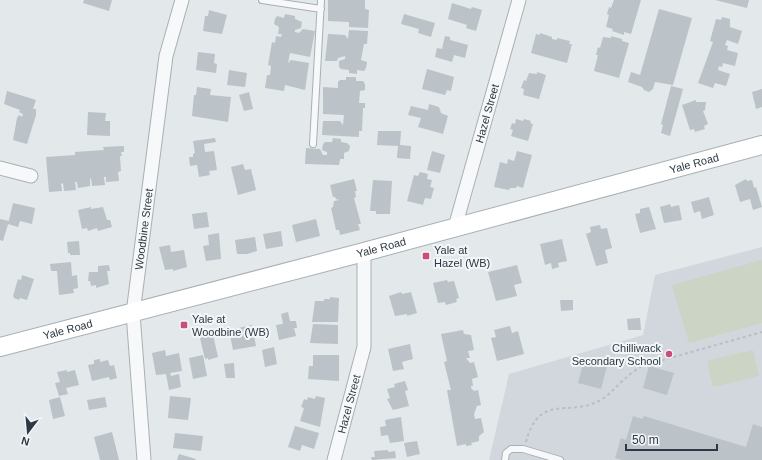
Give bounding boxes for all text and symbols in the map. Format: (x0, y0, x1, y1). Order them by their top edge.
street label: Hazel Street (473, 83, 501, 144)
street label: Yale Road (668, 151, 720, 176)
street label: Woodbine Street (133, 188, 155, 270)
street label: Yale Road (355, 235, 407, 260)
place label: Yale at Hazel (WB) (434, 244, 490, 269)
marker: Yale at Hazel (WB) (421, 251, 431, 261)
place label: Yale at Woodbine (WB) (192, 313, 269, 338)
street label: Yale Road (42, 317, 94, 342)
marker: Yale at Woodbine (WB) (179, 320, 189, 330)
place label: Chilliwack Secondary School (572, 342, 661, 367)
marker: Chilliwack Secondary School (664, 349, 674, 359)
street label: Hazel Street (335, 373, 362, 435)
north arrow (8, 412, 48, 452)
scale bar (626, 426, 717, 452)
text: 50 m (632, 433, 659, 447)
text: N (20, 435, 31, 448)

